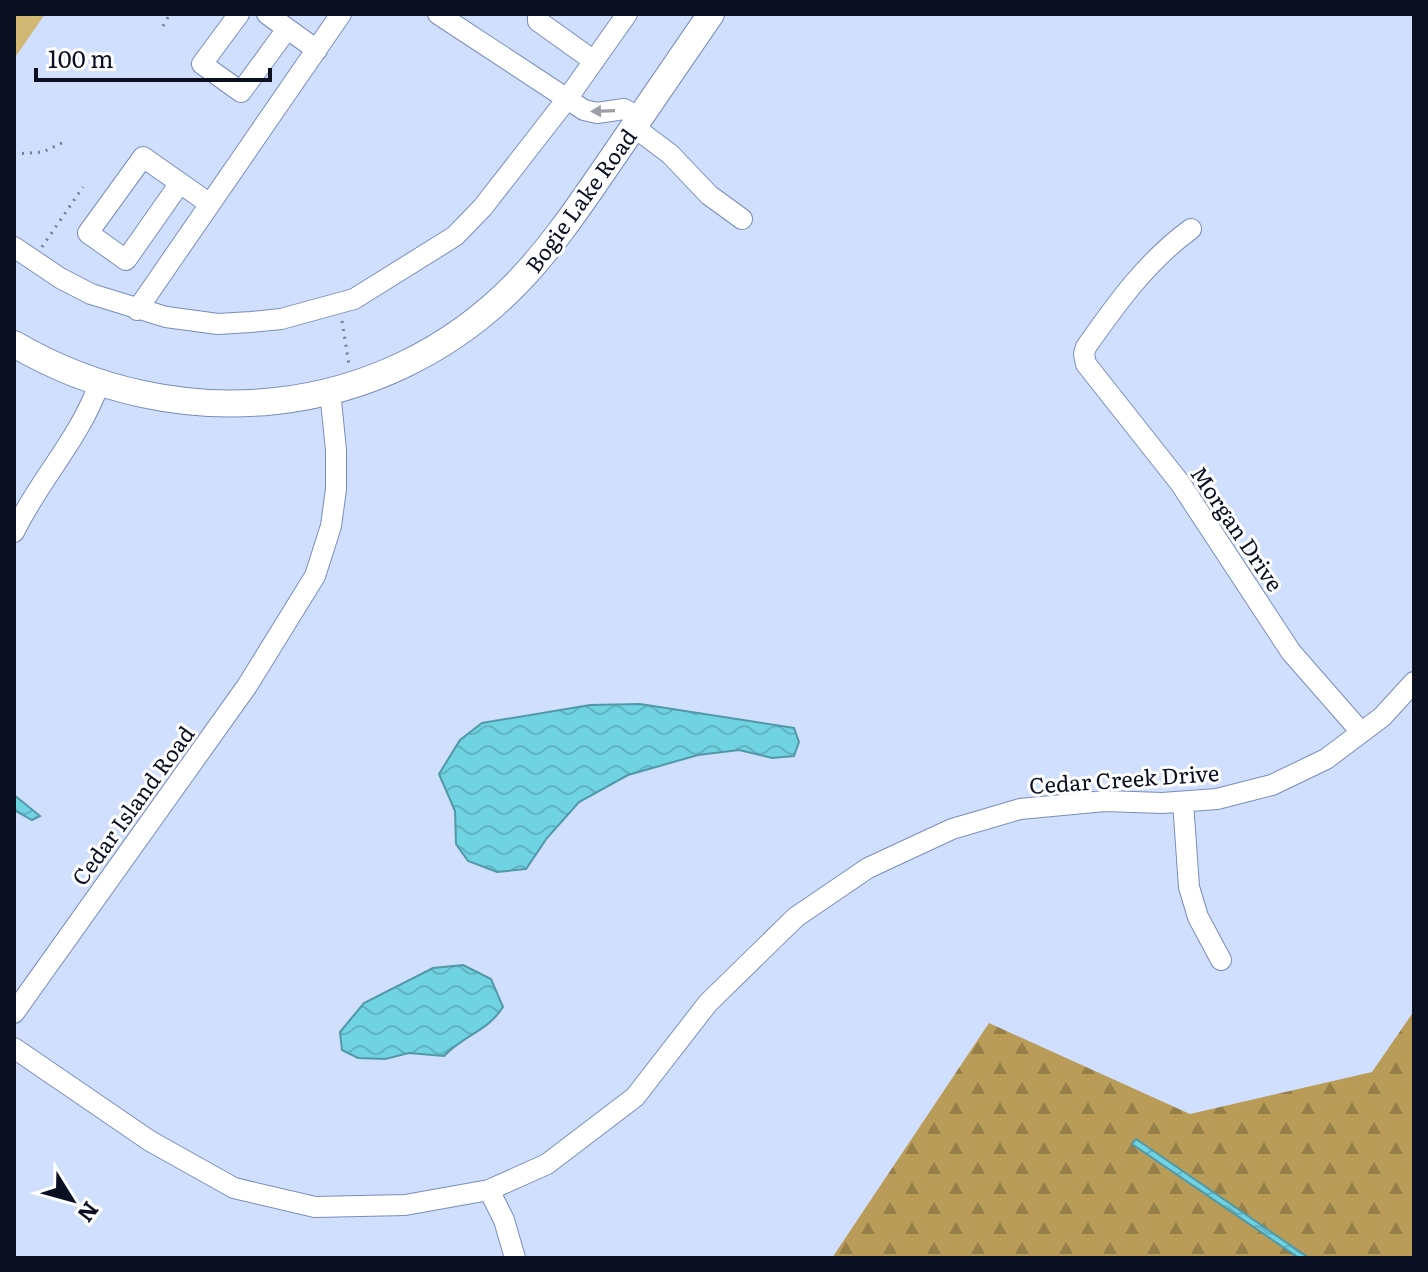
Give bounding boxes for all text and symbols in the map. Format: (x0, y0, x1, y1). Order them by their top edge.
scale bar (36, 32, 270, 82)
text: 100 m (48, 40, 114, 75)
one-way arrow (590, 105, 615, 118)
street label: Bogie Lake Road (516, 121, 644, 279)
street label: Morgan Drive (1184, 459, 1292, 597)
street label: Cedar Island Road (63, 718, 201, 892)
street label: Cedar Creek Drive (1028, 755, 1220, 801)
north arrow (32, 1160, 112, 1240)
text: N (70, 1196, 108, 1230)

